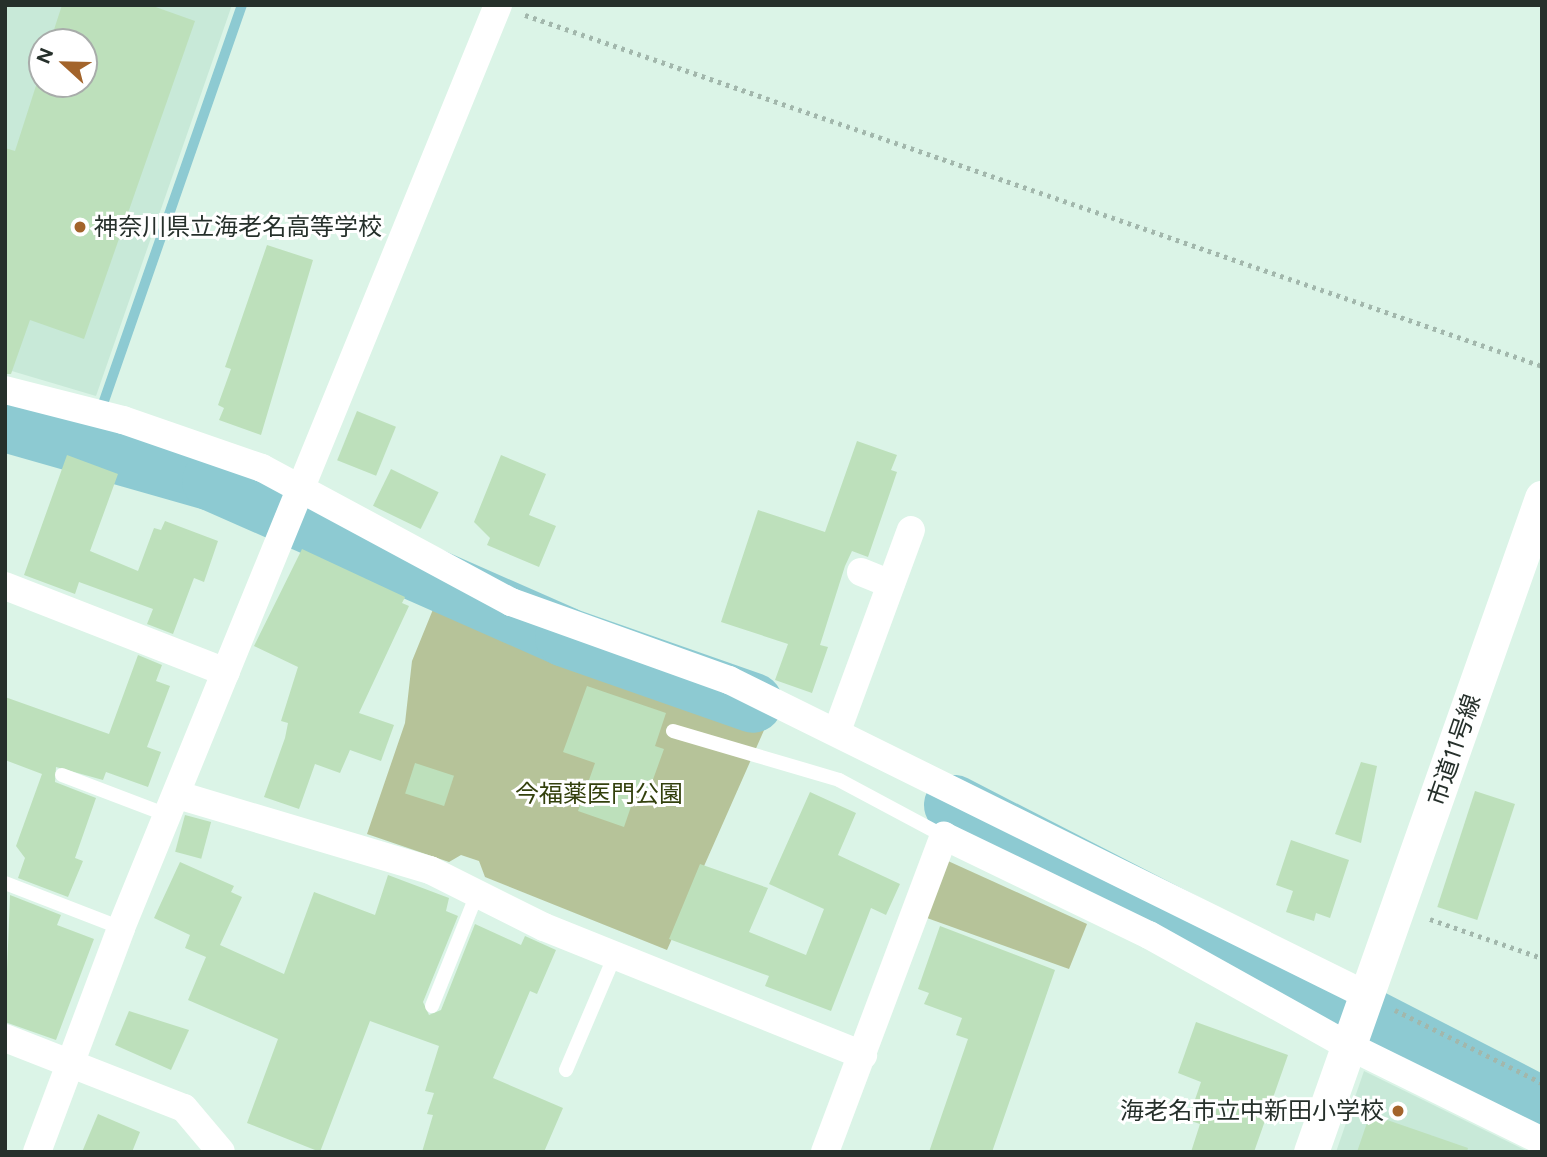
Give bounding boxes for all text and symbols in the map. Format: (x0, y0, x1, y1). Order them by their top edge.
north arrow (28, 28, 98, 98)
text: N (32, 45, 58, 67)
place label: 神奈川県立海老名高等学校 (94, 213, 382, 241)
marker: 神奈川県立海老名高等学校 (72, 219, 88, 235)
street label: 市道11号線 (1422, 691, 1486, 809)
park label: 今福薬医門公園 (515, 780, 683, 808)
place label: 海老名市立中新田小学校 (1120, 1097, 1384, 1125)
marker: 海老名市立中新田小学校 (1390, 1103, 1406, 1119)

